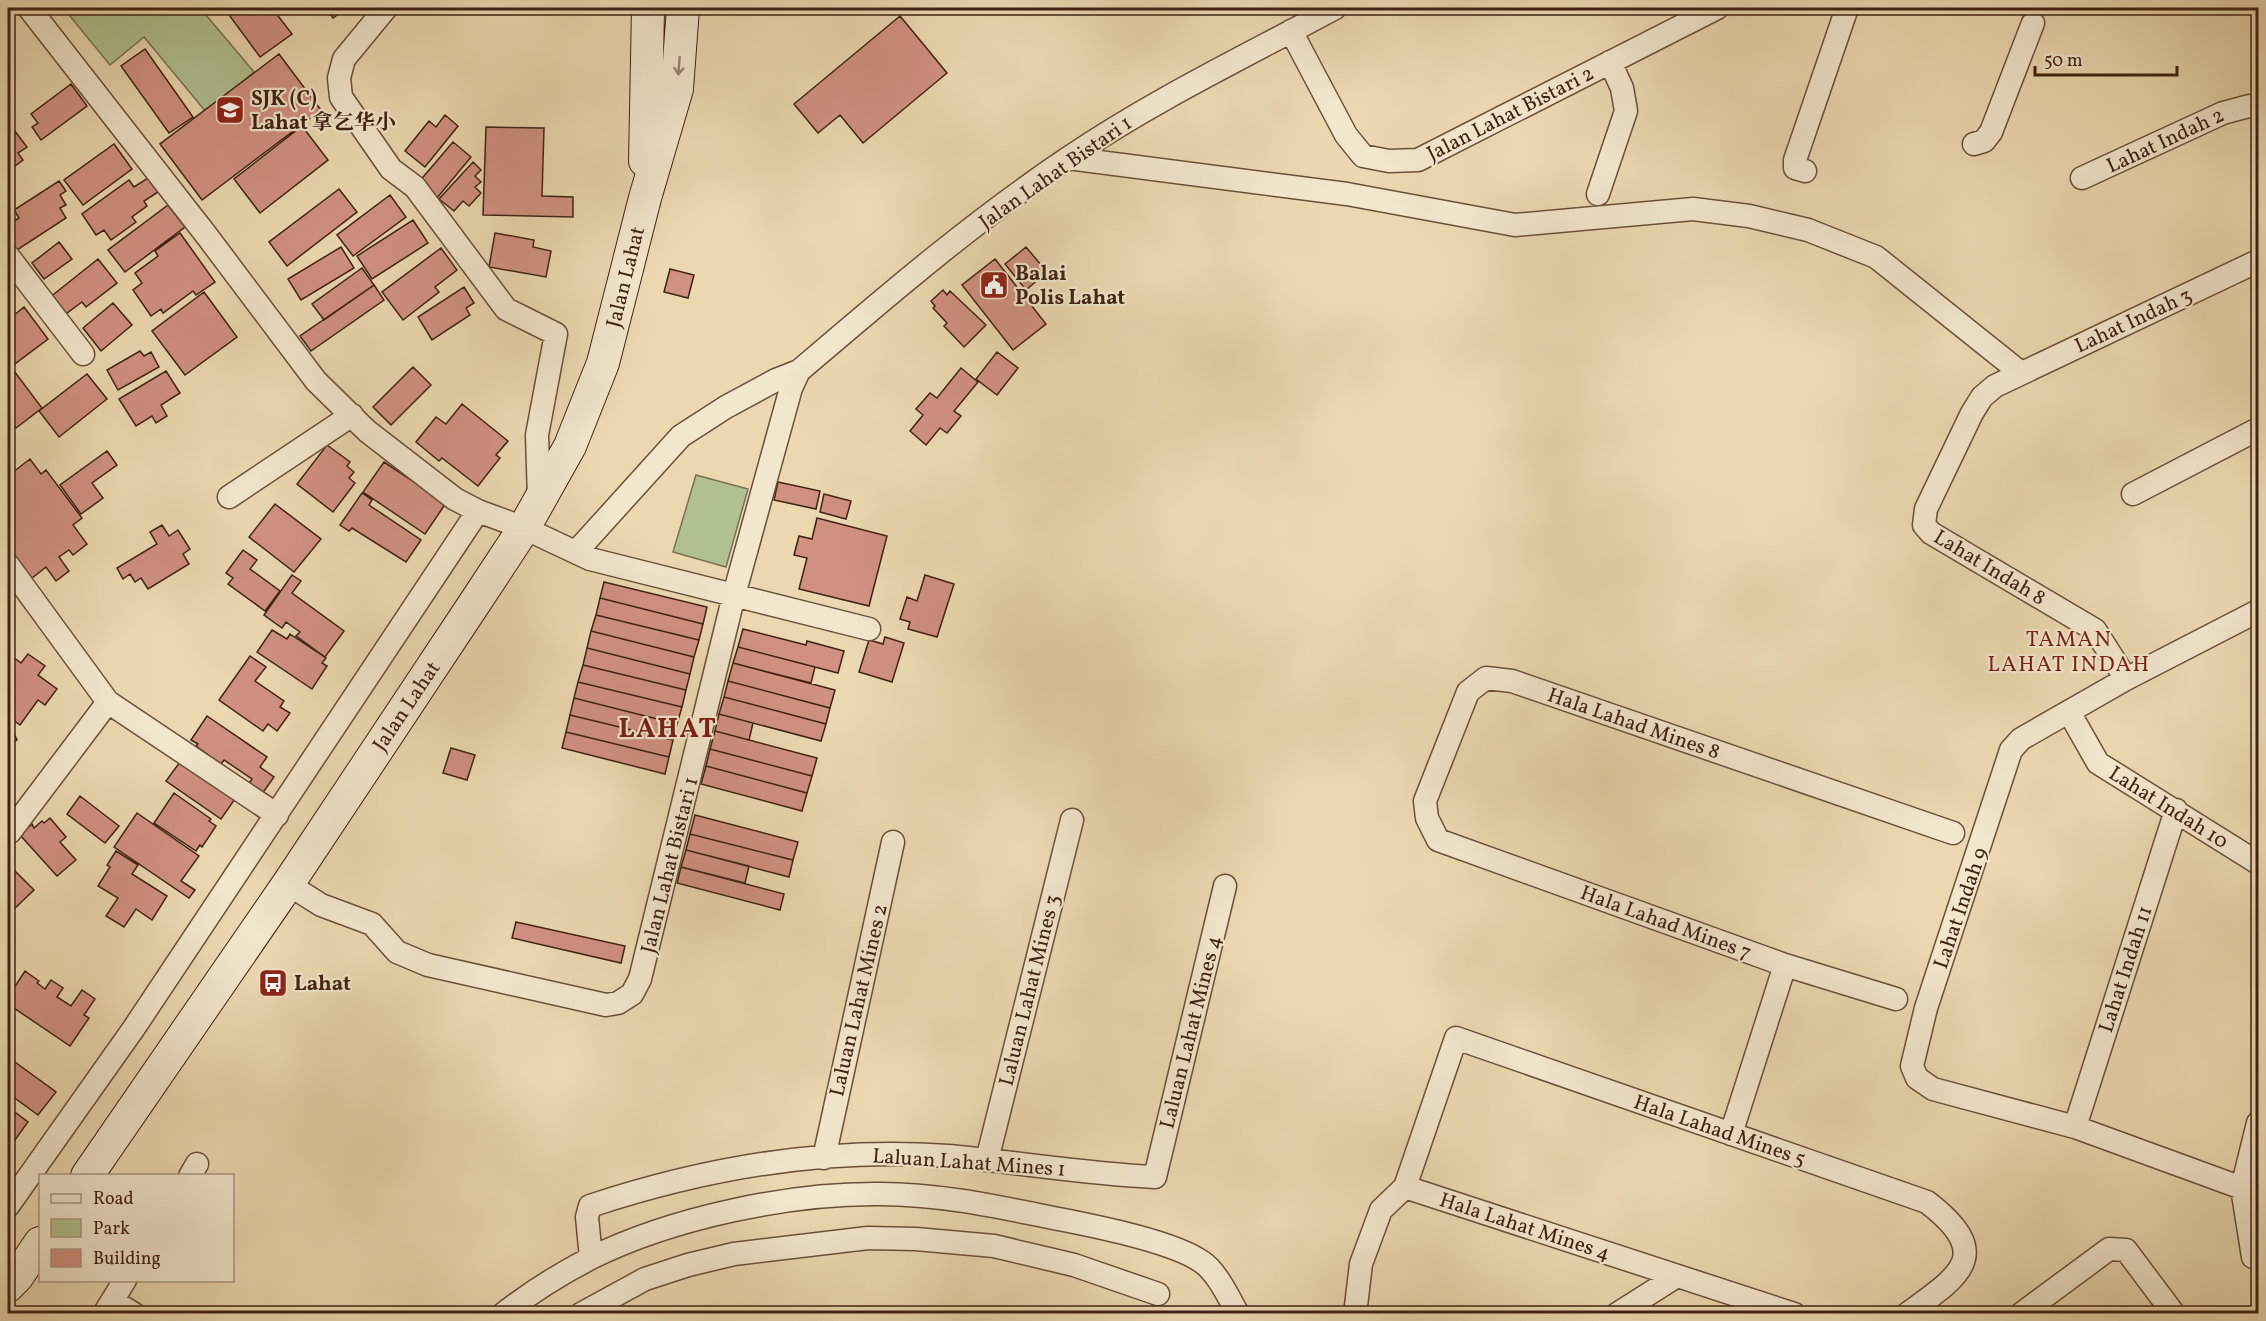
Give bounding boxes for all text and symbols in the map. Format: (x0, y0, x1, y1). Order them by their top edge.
scale bar (2035, 39, 2178, 77)
text: 50 m (2044, 49, 2083, 74)
one-way arrow (673, 55, 684, 75)
street label: Jalan Lahat Bistari 2 (1422, 60, 1599, 169)
place label: SJK (C) Lahat 拿乞华小 (251, 85, 396, 138)
school or university icon: SJK (C) Lahat 拿乞华小 (214, 94, 246, 126)
street label: Lahat Indah 2 (2102, 101, 2229, 181)
street label: Jalan Lahat Bistari 1 (973, 109, 1138, 237)
street label: Jalan Lahat (600, 224, 653, 331)
place label: Balai Polis Lahat (1015, 260, 1125, 313)
public building icon: Balai Polis Lahat (978, 269, 1010, 301)
street label: Lahat Indah 3 (2070, 282, 2197, 361)
street label: Lahat Indah 8 (1928, 523, 2051, 613)
district label: TAMAN LAHAT INDAH (1987, 625, 2151, 681)
street label: Jalan Lahat (366, 656, 448, 758)
street label: Hala Lahad Mines 8 (1543, 681, 1724, 768)
district label: LAHAT (619, 711, 717, 749)
street label: Lahat Indah 10 (2103, 760, 2234, 857)
street label: Jalan Lahat Bistari 1 (634, 774, 706, 957)
street label: Lahat Indah 9 (1927, 844, 1996, 973)
street label: Hala Lahad Mines 7 (1576, 879, 1755, 968)
street label: Laluan Lahat Mines 3 (993, 892, 1068, 1089)
street label: Laluan Lahat Mines 2 (823, 901, 896, 1099)
street label: Lahat Indah 11 (2092, 902, 2161, 1037)
street label: Laluan Lahat Mines 4 (1153, 933, 1229, 1132)
bus stop icon: Lahat (257, 967, 289, 999)
place label: Lahat (294, 970, 351, 999)
street label: Hala Lahad Mines 5 (1630, 1088, 1809, 1174)
street label: Laluan Lahat Mines 1 (871, 1142, 1067, 1185)
legend (39, 1174, 234, 1282)
street label: Hala Lahat Mines 4 (1436, 1186, 1614, 1269)
text: Road (93, 1187, 134, 1212)
text: Park (93, 1217, 130, 1242)
text: Building (93, 1247, 161, 1272)

